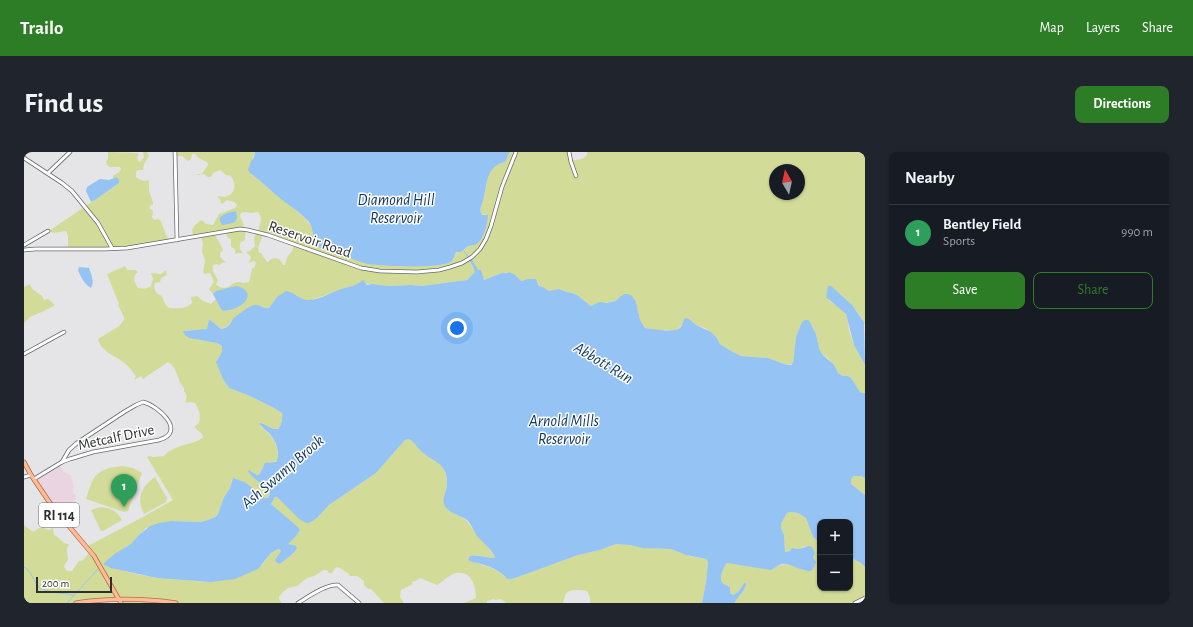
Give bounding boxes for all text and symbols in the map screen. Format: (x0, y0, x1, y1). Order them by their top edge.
text: Trailo (20, 19, 63, 38)
text: Map (1039, 21, 1064, 35)
text: Layers (1086, 21, 1120, 35)
text: Share (1142, 21, 1173, 35)
button: Directions (1075, 86, 1169, 123)
text: Find us (24, 90, 103, 118)
north arrow (769, 164, 805, 200)
text: Nearby (905, 169, 955, 186)
water label: Diamond Hill Reservoir (357, 192, 435, 226)
text: Bentley Field (943, 217, 1021, 232)
street label: Reservoir Road (267, 218, 353, 261)
text: 1 (916, 226, 920, 239)
text: 990 m (1121, 226, 1153, 239)
text: Sports (943, 235, 975, 248)
button: Save (905, 272, 1025, 309)
button: Share (1033, 272, 1153, 309)
your location (447, 318, 467, 338)
water label: Abbott Run (571, 339, 636, 387)
water label: Arnold Mills Reservoir (528, 413, 599, 447)
street label: Metcalf Drive (77, 422, 156, 453)
water label: Ash Swamp Brook (238, 432, 327, 513)
pin: 1 (111, 474, 137, 507)
road number: RI 114 (39, 503, 79, 527)
map controls (817, 519, 853, 591)
button: + (817, 519, 853, 555)
button: − (817, 555, 853, 591)
scale bar (36, 575, 112, 594)
text: 200 m (42, 578, 69, 589)

